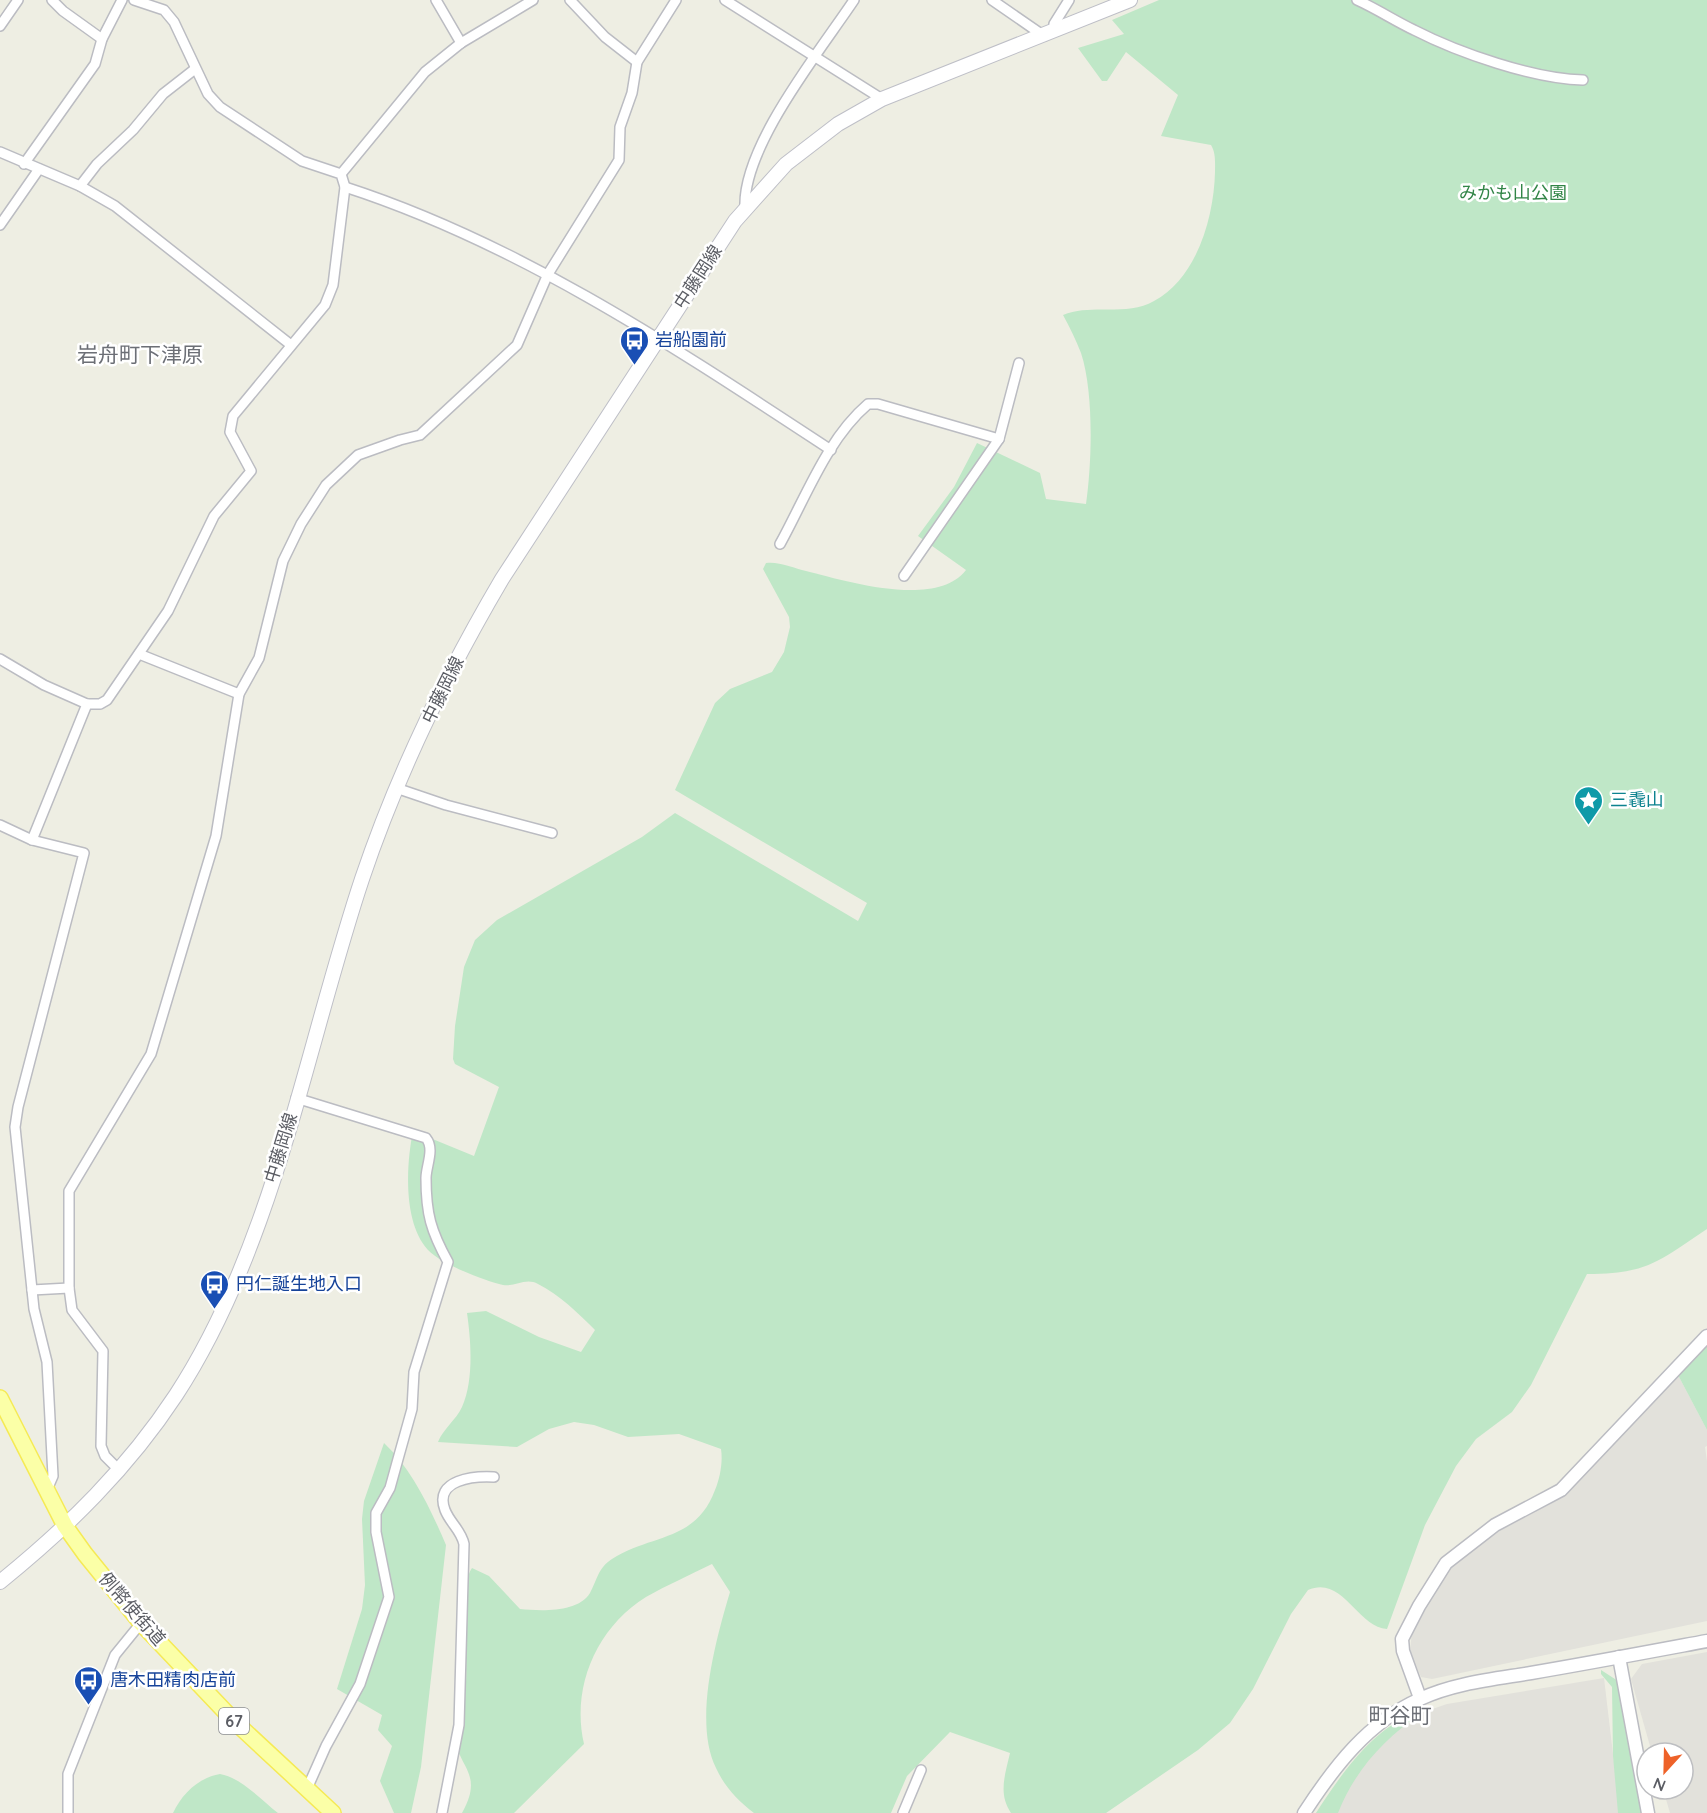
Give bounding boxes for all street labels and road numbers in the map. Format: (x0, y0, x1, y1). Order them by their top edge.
street label: 中藤岡線 (668, 240, 727, 313)
street label: 中藤岡線 (416, 652, 469, 727)
street label: 中藤岡線 (259, 1110, 302, 1186)
street label: 例幣使街道 (94, 1567, 171, 1650)
road number: 67 (219, 1708, 249, 1734)

